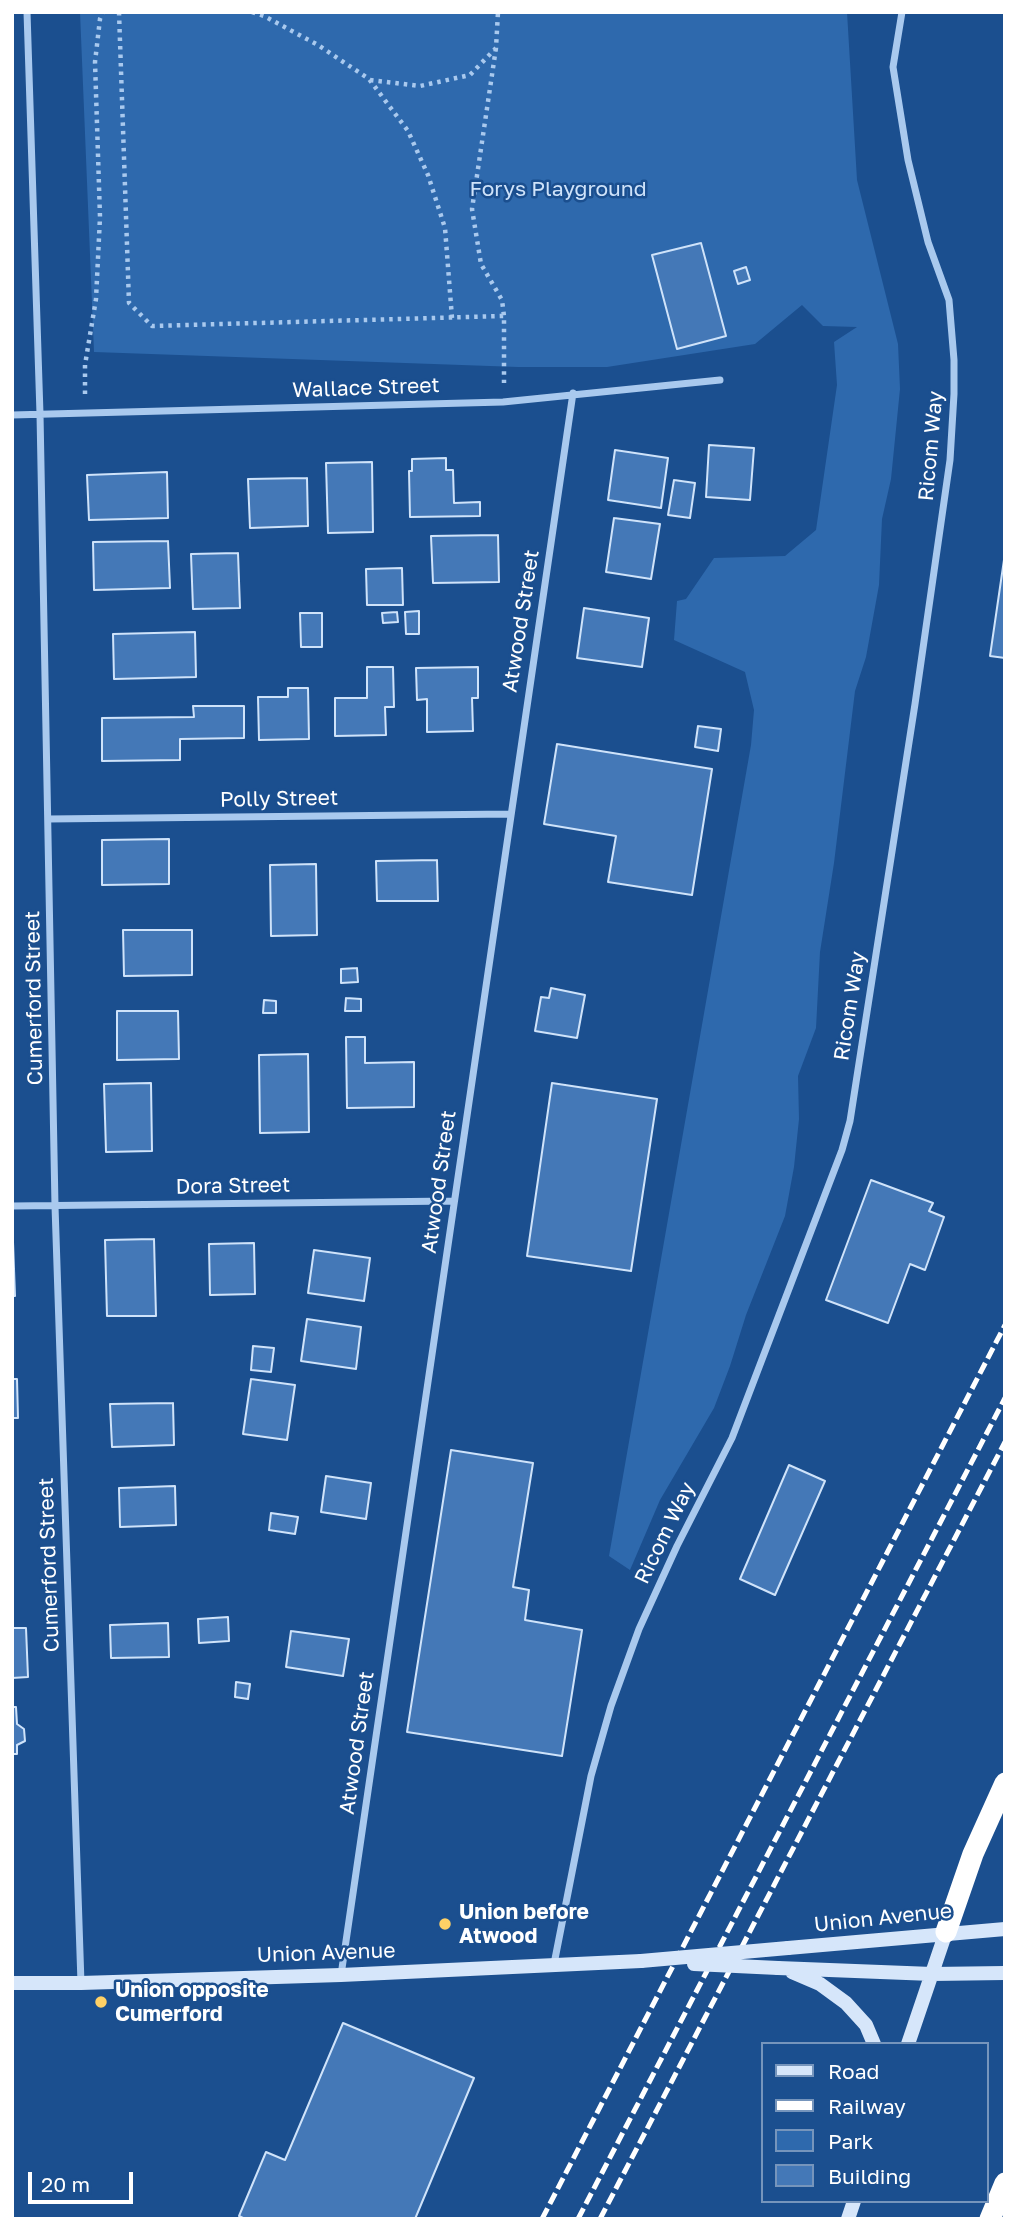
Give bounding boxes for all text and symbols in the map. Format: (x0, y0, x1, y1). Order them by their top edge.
park label: Forys Playground (469, 176, 647, 202)
street label: Wallace Street (292, 373, 440, 403)
street label: Ricom Way (914, 390, 948, 502)
street label: Atwood Street (497, 548, 545, 694)
street label: Polly Street (220, 785, 338, 813)
street label: Cumerford Street (20, 910, 48, 1086)
street label: Ricom Way (829, 950, 871, 1062)
street label: Atwood Street (416, 1109, 462, 1255)
street label: Dora Street (176, 1172, 290, 1200)
street label: Cumerford Street (33, 1477, 65, 1653)
street label: Ricom Way (629, 1478, 701, 1588)
street label: Atwood Street (334, 1670, 380, 1816)
street label: Union Avenue (813, 1898, 953, 1938)
place label: Union before Atwood (459, 1899, 589, 1949)
marker: Union before Atwood (437, 1916, 453, 1932)
street label: Union Avenue (256, 1938, 396, 1968)
place label: Union opposite Cumerford (115, 1977, 269, 2027)
marker: Union opposite Cumerford (93, 1994, 109, 2010)
legend (762, 2042, 989, 2203)
text: Road (828, 2058, 879, 2084)
text: Railway (828, 2093, 906, 2119)
text: Park (828, 2128, 873, 2154)
scale bar (32, 2158, 136, 2202)
text: Building (828, 2163, 911, 2189)
text: 20 m (41, 2171, 90, 2197)

